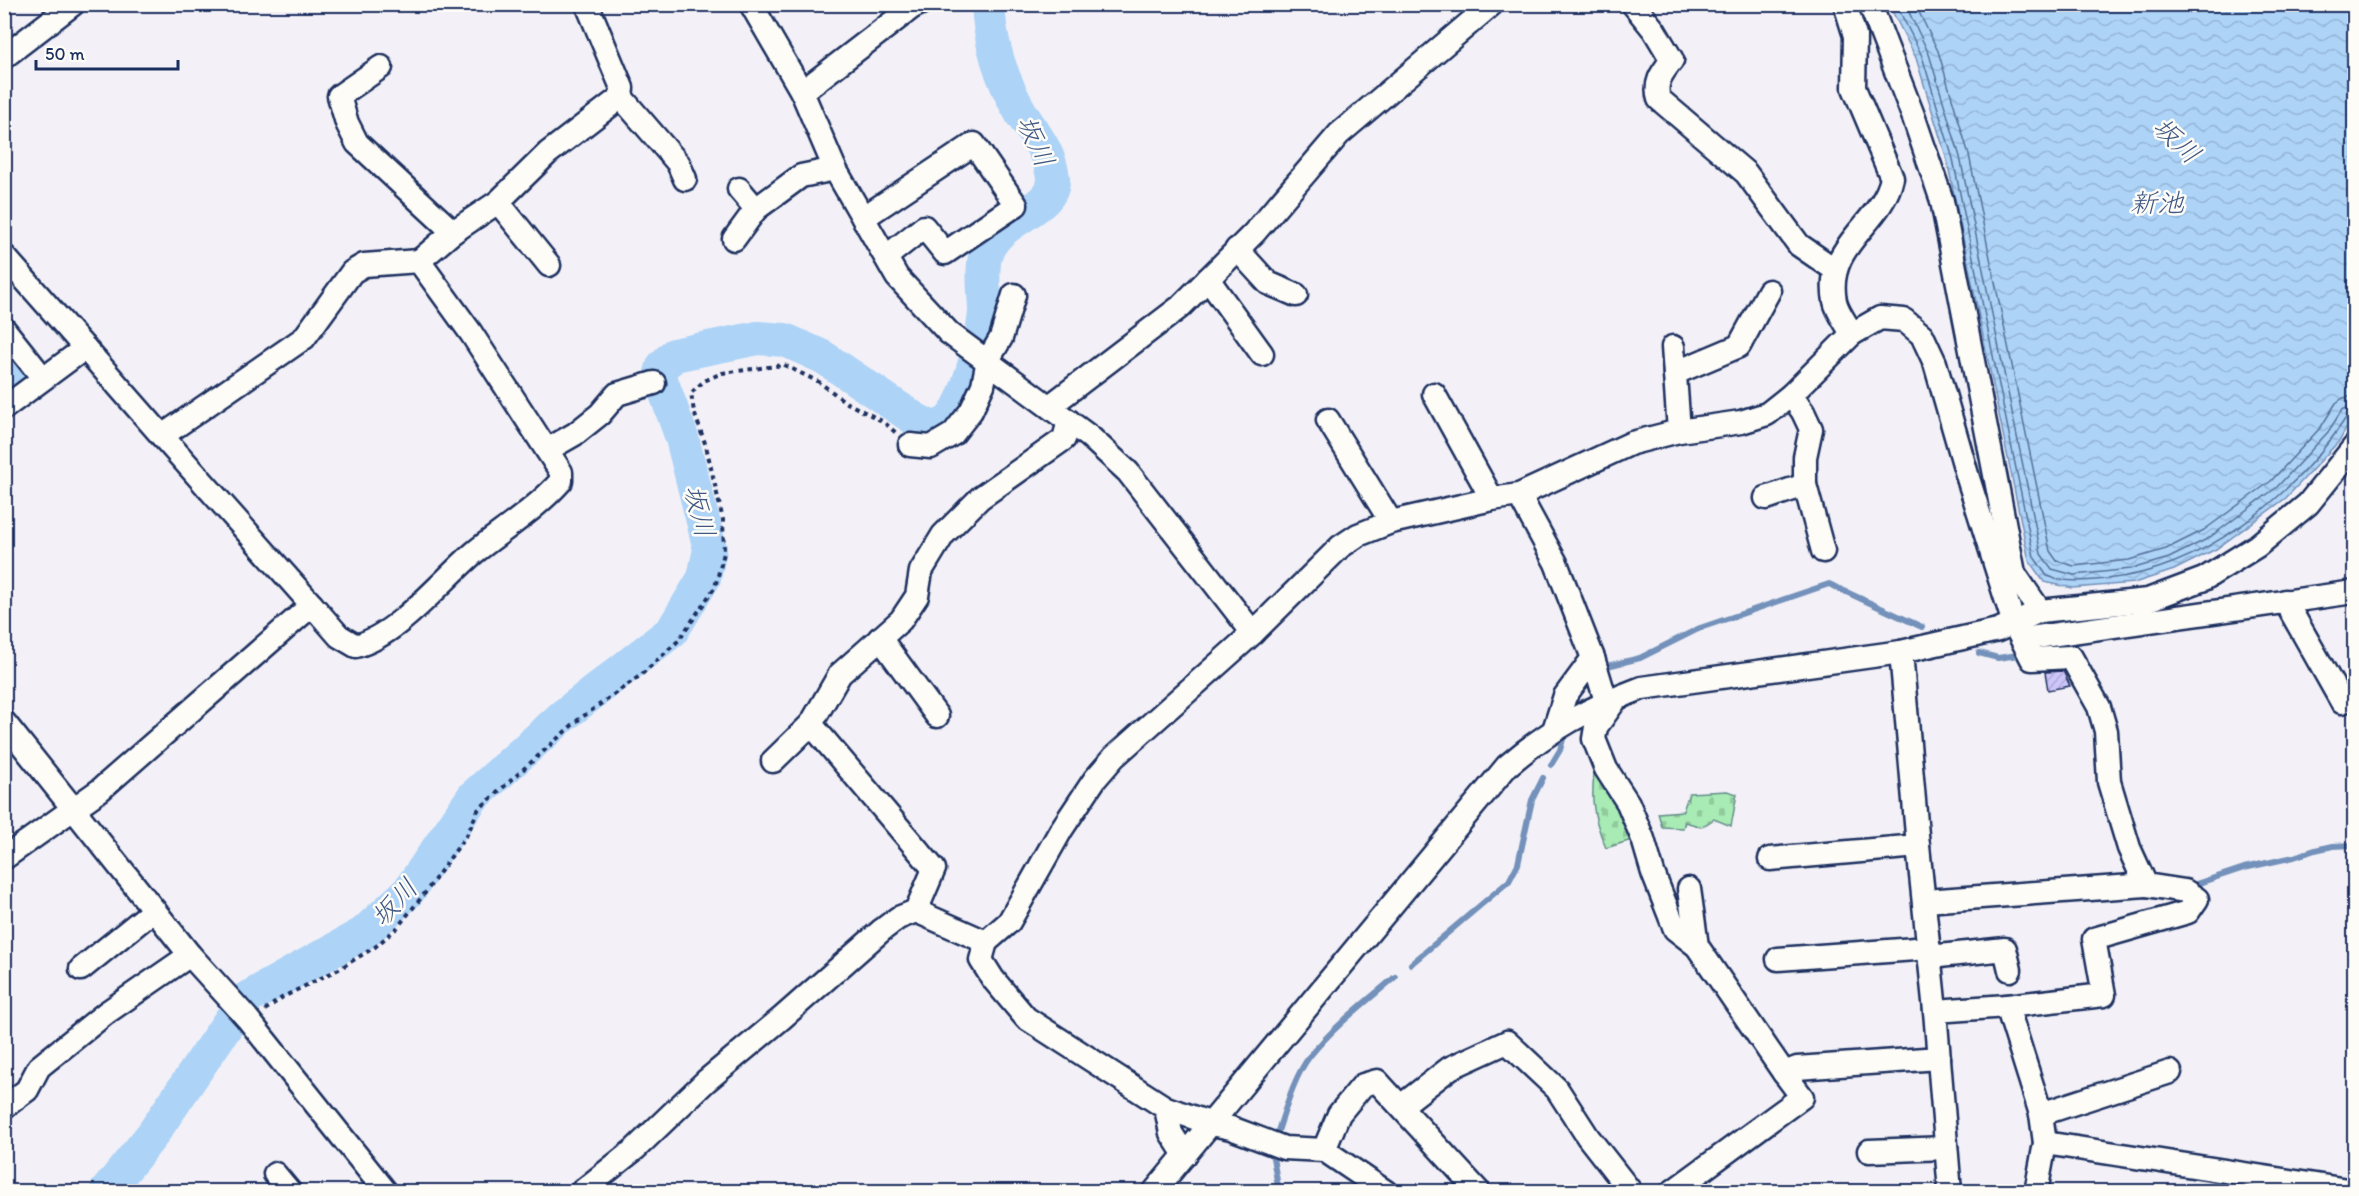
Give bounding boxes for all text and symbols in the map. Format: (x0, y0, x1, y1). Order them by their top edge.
scale bar (36, 33, 178, 71)
text: 50 m (45, 43, 85, 65)
water label: 坂川 (1010, 110, 1062, 172)
water label: 坂川 (2146, 110, 2208, 170)
water label: 新池 (2130, 186, 2185, 219)
water label: 坂川 (677, 481, 723, 541)
water label: 坂川 (364, 871, 424, 933)

